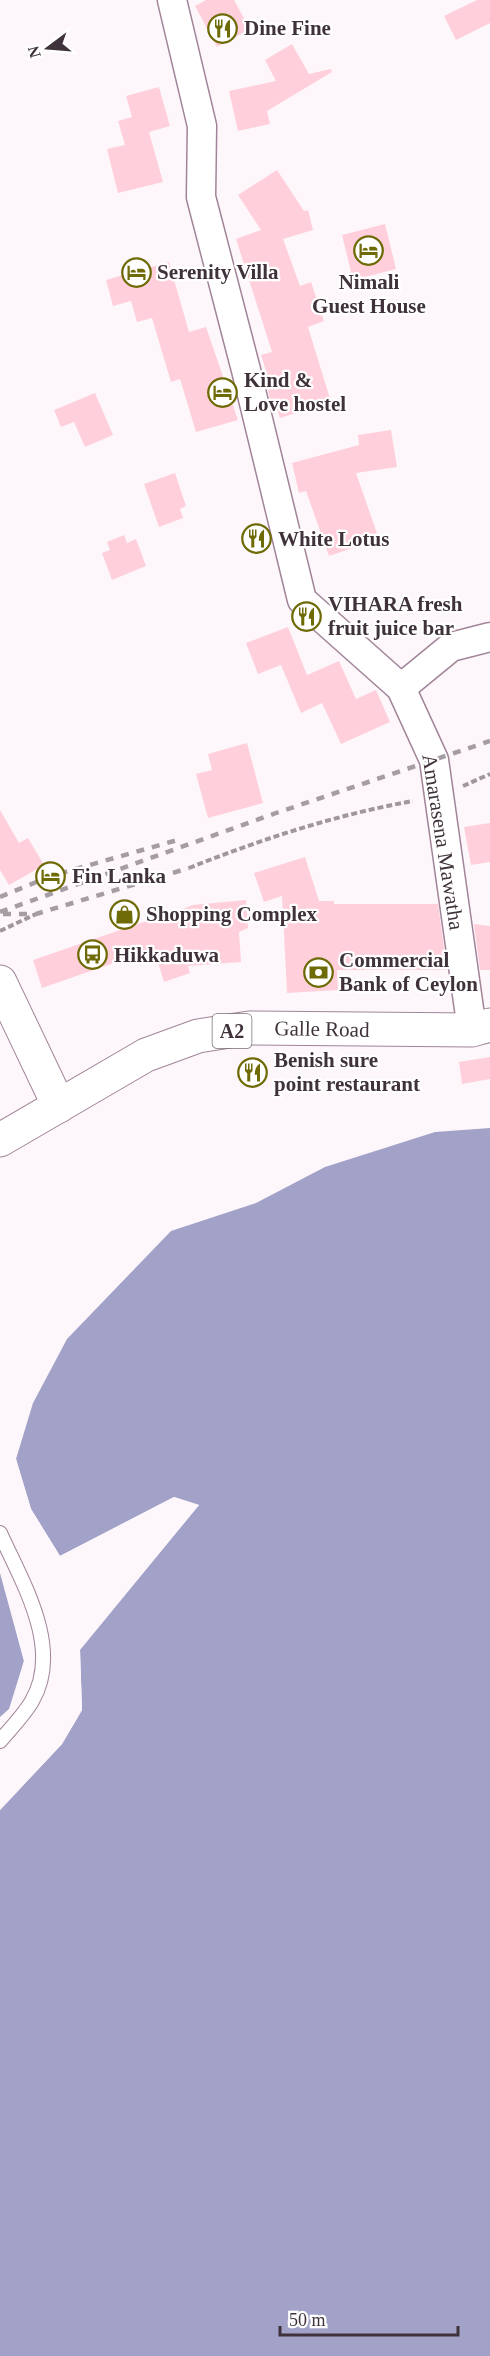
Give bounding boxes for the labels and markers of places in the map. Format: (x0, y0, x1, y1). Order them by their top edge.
restaurant icon: Dine Fine (207, 12, 239, 44)
place label: Dine Fine (244, 16, 331, 40)
hotel icon: Nimali Guest House (353, 235, 385, 267)
hotel icon: Serenity Villa (120, 256, 152, 288)
place label: Serenity Villa (157, 260, 279, 284)
place label: Nimali Guest House (312, 270, 426, 318)
place label: Kind & Love hostel (244, 368, 346, 416)
hotel icon: Kind & Love hostel (207, 376, 239, 408)
restaurant icon: White Lotus (241, 523, 273, 555)
place label: White Lotus (278, 527, 389, 551)
place label: VIHARA fresh fruit juice bar (328, 592, 463, 640)
restaurant icon: VIHARA fresh fruit juice bar (291, 600, 323, 632)
hotel icon: Fin Lanka (35, 860, 67, 892)
place label: Fin Lanka (72, 864, 166, 888)
shop icon: Shopping Complex (109, 898, 141, 930)
place label: Shopping Complex (146, 902, 317, 926)
bus stop icon: Hikkaduwa (77, 939, 109, 971)
place label: Hikkaduwa (114, 943, 220, 967)
place label: Commercial Bank of Ceylon (339, 948, 478, 996)
bank icon: Commercial Bank of Ceylon (302, 956, 334, 988)
place label: Benish sure point restaurant (274, 1048, 420, 1096)
restaurant icon: Benish sure point restaurant (237, 1056, 269, 1088)

